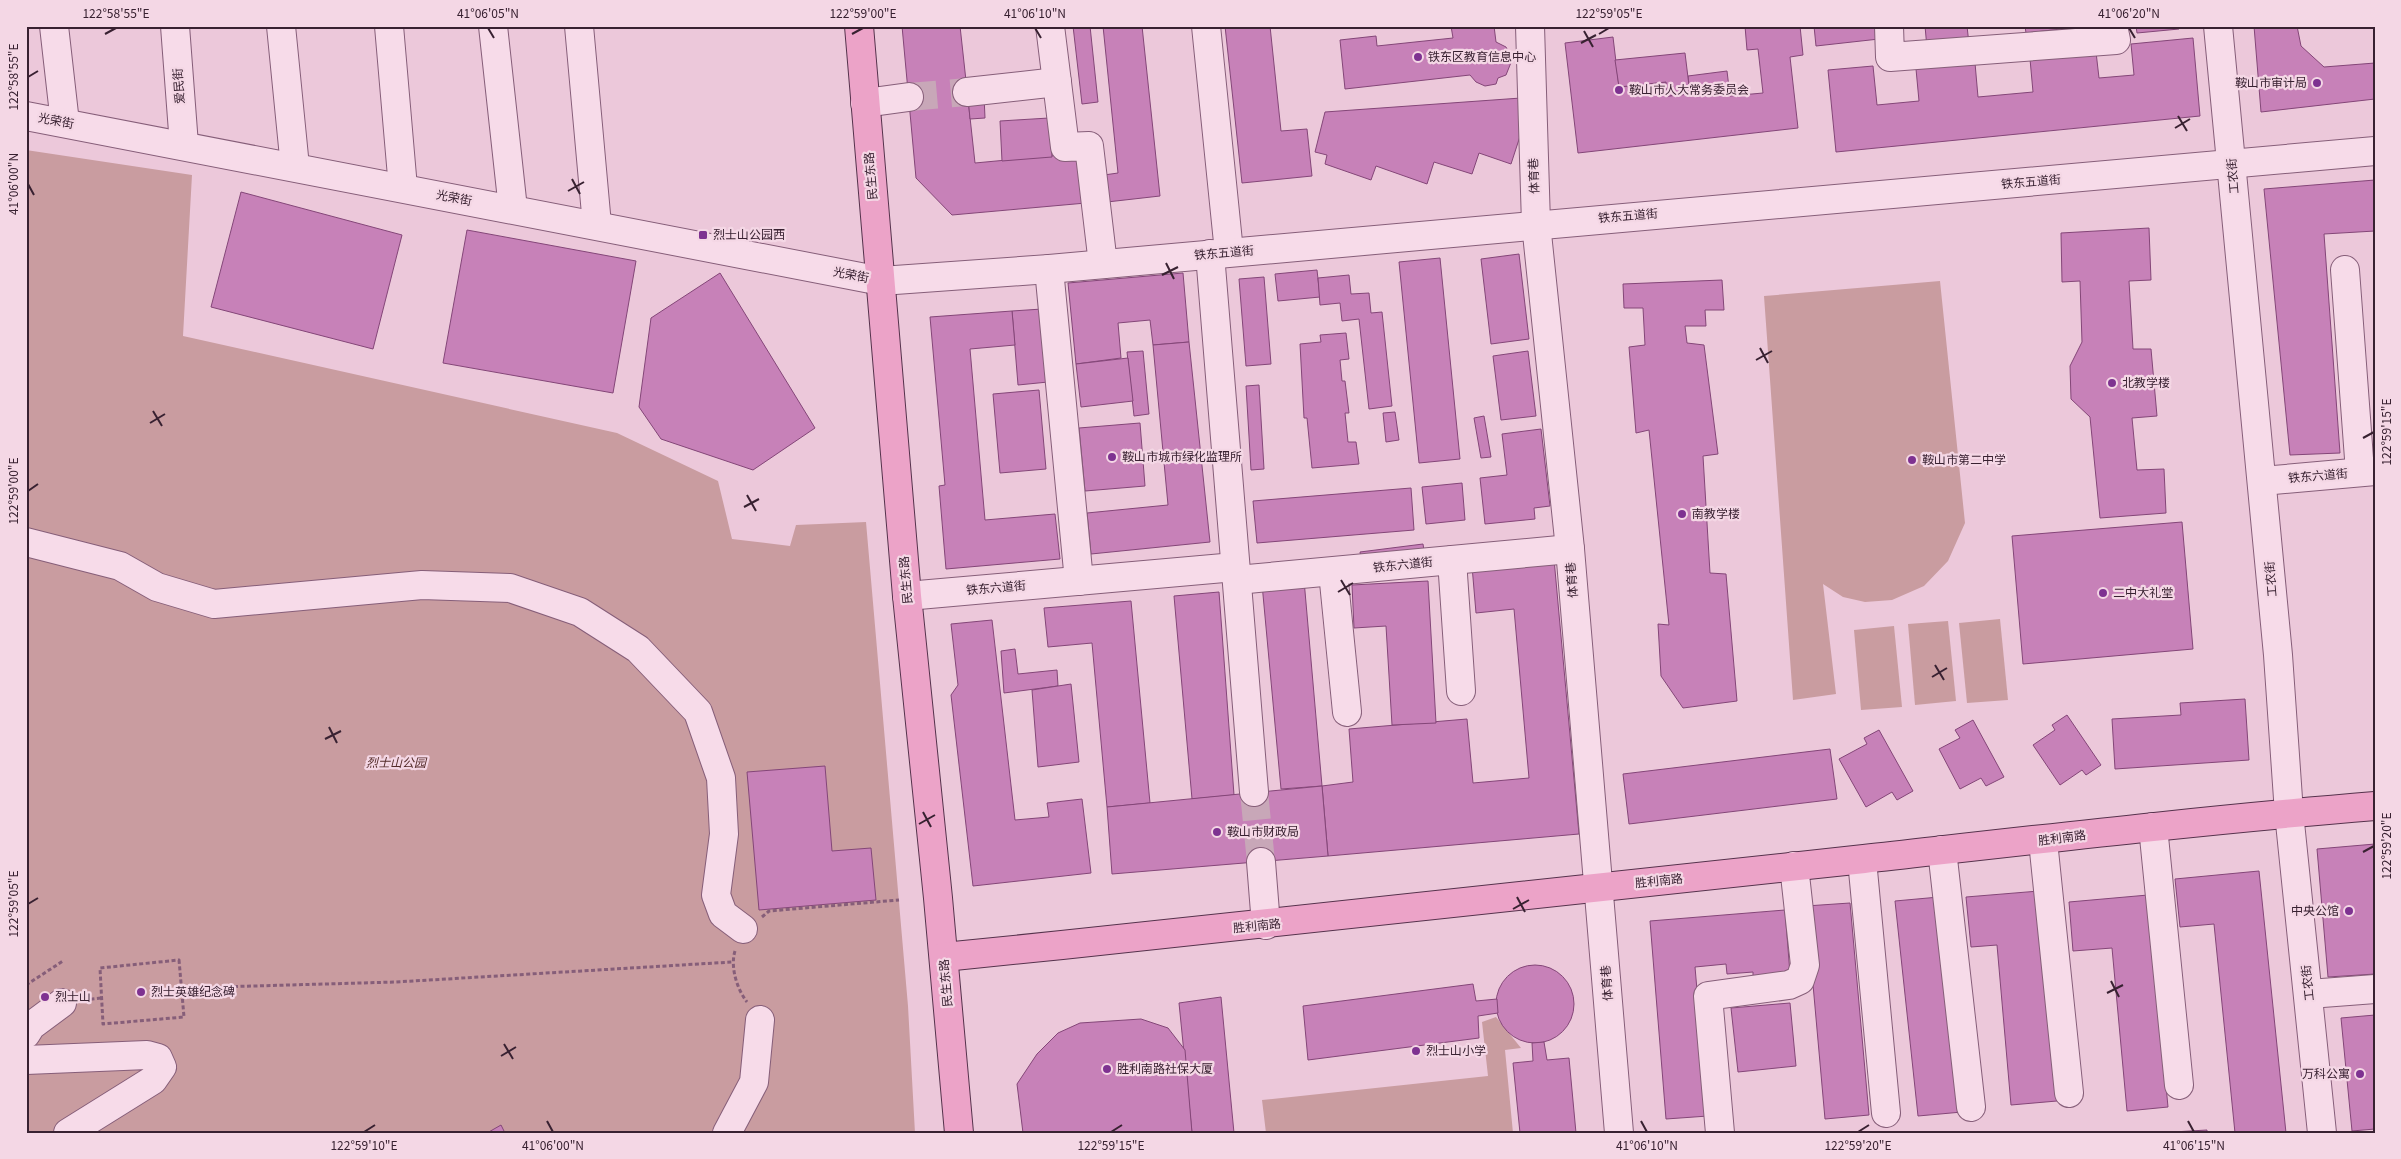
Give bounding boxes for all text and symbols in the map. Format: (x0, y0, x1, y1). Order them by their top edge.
text: 122°58'55"E (82, 4, 150, 21)
text: 41°06'05"N (457, 4, 519, 21)
text: 122°59'00"E (829, 4, 897, 21)
text: 41°06'10"N (1004, 4, 1066, 21)
text: 122°59'05"E (1575, 4, 1643, 21)
text: 41°06'20"N (2098, 4, 2160, 21)
text: 122°58'55"E (4, 43, 21, 111)
place label: 铁东区教育信息中心 (1428, 47, 1536, 64)
marker: 铁东区教育信息中心 (1412, 51, 1424, 63)
street label: 爱民街 (168, 68, 187, 105)
place label: 鞍山市审计局 (2235, 73, 2307, 90)
marker: 鞍山市审计局 (2311, 77, 2323, 89)
place label: 鞍山市人大常务委员会 (1629, 80, 1749, 97)
marker: 鞍山市人大常务委员会 (1613, 84, 1625, 96)
street label: 光荣街 (37, 108, 76, 131)
street label: 民生东路 (859, 151, 880, 201)
text: 41°06'00"N (4, 153, 21, 215)
street label: 工农街 (2221, 157, 2242, 195)
street label: 体育巷 (1523, 158, 1542, 194)
street label: 铁东五道街 (2000, 169, 2062, 192)
street label: 光荣街 (435, 185, 474, 208)
street label: 铁东五道街 (1597, 203, 1659, 226)
place label: 烈士山公园西 (713, 225, 785, 242)
marker: 烈士山公园西 (697, 229, 709, 241)
street label: 铁东五道街 (1193, 240, 1255, 263)
street label: 光荣街 (832, 262, 871, 285)
place label: 北教学楼 (2122, 373, 2170, 390)
marker: 北教学楼 (2106, 377, 2118, 389)
text: 122°59'15"E (2377, 398, 2394, 466)
place label: 鞍山市城市绿化监理所 (1122, 447, 1242, 464)
place label: 鞍山市第二中学 (1922, 450, 2006, 467)
marker: 鞍山市城市绿化监理所 (1106, 451, 1118, 463)
marker: 鞍山市第二中学 (1906, 454, 1918, 466)
text: 122°59'00"E (4, 457, 21, 525)
street label: 铁东六道街 (2287, 463, 2349, 486)
place label: 南教学楼 (1692, 504, 1740, 521)
marker: 南教学楼 (1676, 508, 1688, 520)
street label: 铁东六道街 (1372, 552, 1434, 575)
street label: 民生东路 (894, 555, 915, 605)
street label: 工农街 (2259, 560, 2280, 598)
street label: 体育巷 (1560, 561, 1581, 599)
street label: 铁东六道街 (965, 575, 1027, 598)
place label: 二中大礼堂 (2113, 583, 2173, 600)
marker: 二中大礼堂 (2097, 587, 2109, 599)
park label: 烈士山公园 (366, 753, 428, 770)
text: 122°59'20"E (2377, 812, 2394, 880)
place label: 鞍山市财政局 (1227, 822, 1299, 839)
street label: 胜利南路 (2037, 825, 2087, 848)
marker: 鞍山市财政局 (1211, 826, 1223, 838)
street label: 胜利南路 (1634, 869, 1684, 890)
text: 122°59'05"E (4, 870, 21, 938)
place label: 中央公馆 (2291, 901, 2339, 918)
marker: 中央公馆 (2343, 905, 2355, 917)
street label: 胜利南路 (1232, 914, 1282, 935)
street label: 民生东路 (934, 958, 955, 1008)
street label: 体育巷 (1595, 964, 1616, 1002)
street label: 工农街 (2296, 964, 2317, 1002)
place label: 烈士英雄纪念碑 (151, 982, 235, 999)
marker: 烈士英雄纪念碑 (135, 986, 147, 998)
place label: 烈士山 (55, 987, 91, 1004)
marker: 烈士山 (39, 991, 51, 1003)
place label: 烈士山小学 (1426, 1041, 1486, 1058)
marker: 烈士山小学 (1410, 1045, 1422, 1057)
place label: 胜利南路社保大厦 (1117, 1059, 1213, 1076)
marker: 胜利南路社保大厦 (1101, 1063, 1113, 1075)
place label: 万科公寓 (2302, 1064, 2350, 1081)
marker: 万科公寓 (2354, 1068, 2366, 1080)
text: 122°59'10"E (330, 1136, 398, 1153)
text: 41°06'00"N (522, 1136, 584, 1153)
text: 122°59'15"E (1077, 1136, 1145, 1153)
text: 41°06'10"N (1616, 1136, 1678, 1153)
text: 122°59'20"E (1824, 1136, 1892, 1153)
text: 41°06'15"N (2163, 1136, 2225, 1153)

